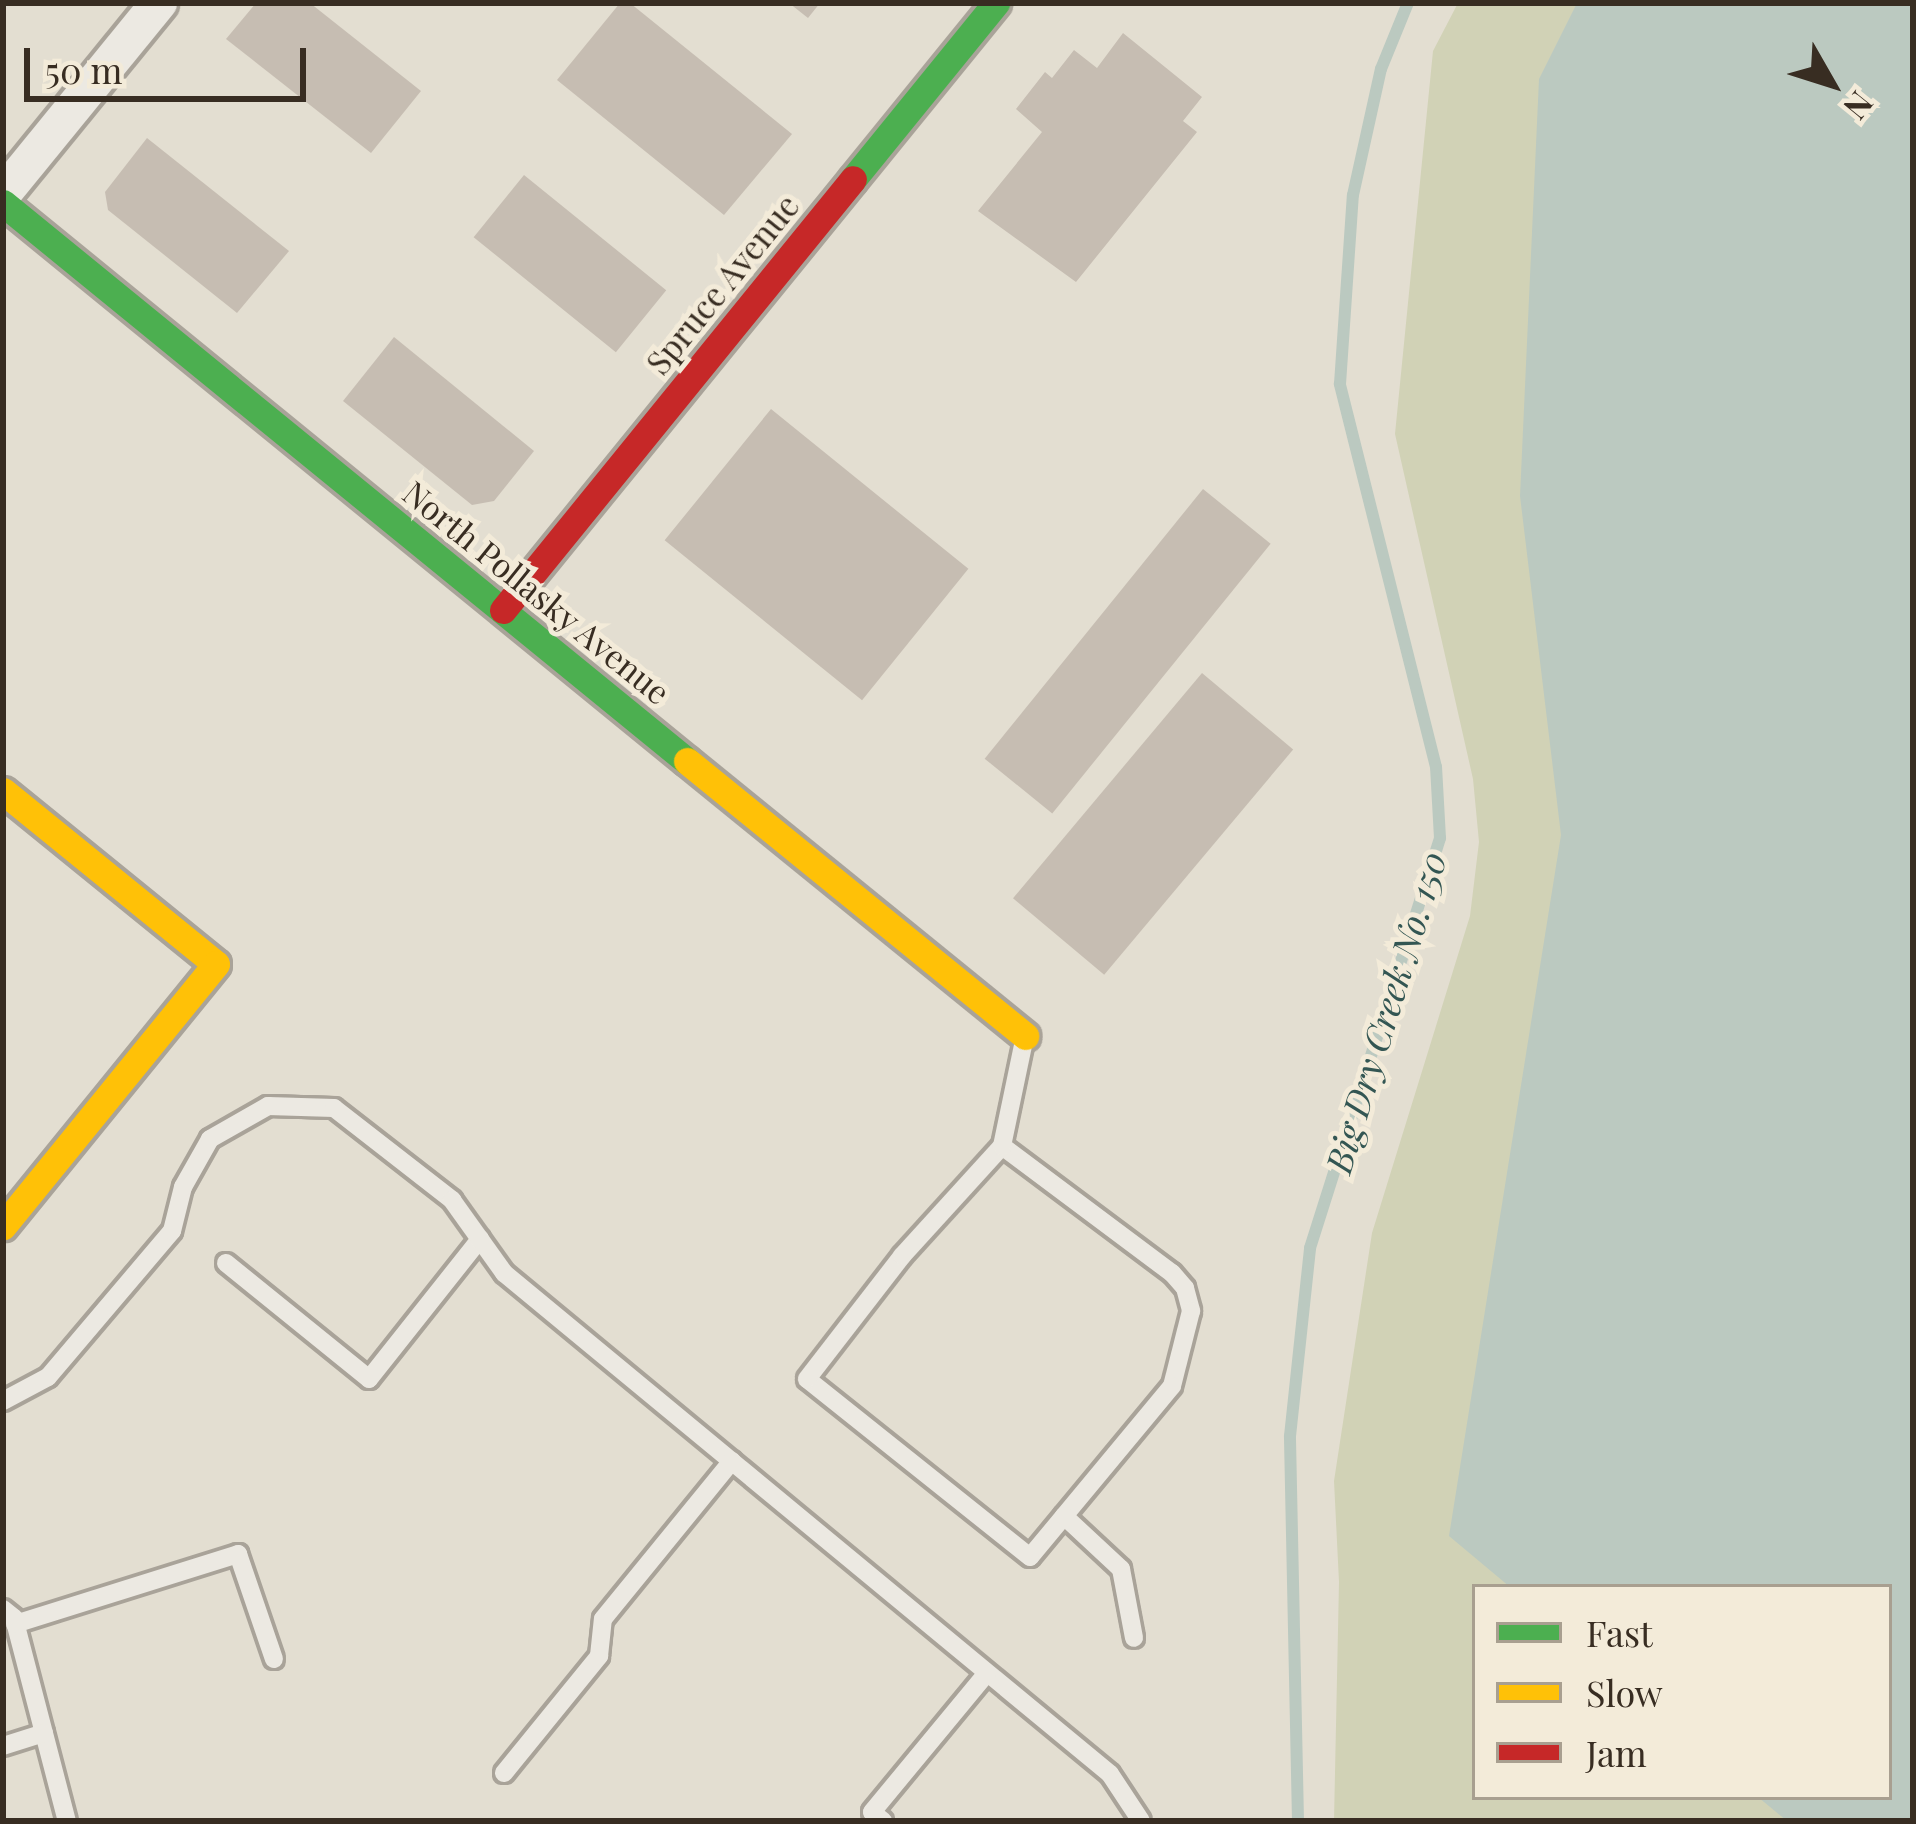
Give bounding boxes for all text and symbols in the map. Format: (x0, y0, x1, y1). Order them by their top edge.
scale bar (30, 24, 312, 98)
north arrow (1772, 24, 1892, 144)
text: 50 m (45, 45, 122, 93)
text: N (1835, 84, 1885, 130)
street label: Spruce Avenue (637, 186, 807, 382)
street label: North Pollasky Avenue (395, 472, 679, 712)
water label: Big Dry Creek No. 150 (1316, 846, 1454, 1178)
legend (1472, 1584, 1892, 1800)
text: Fast (1586, 1608, 1653, 1656)
text: Slow (1586, 1668, 1663, 1716)
text: Jam (1586, 1728, 1647, 1776)

